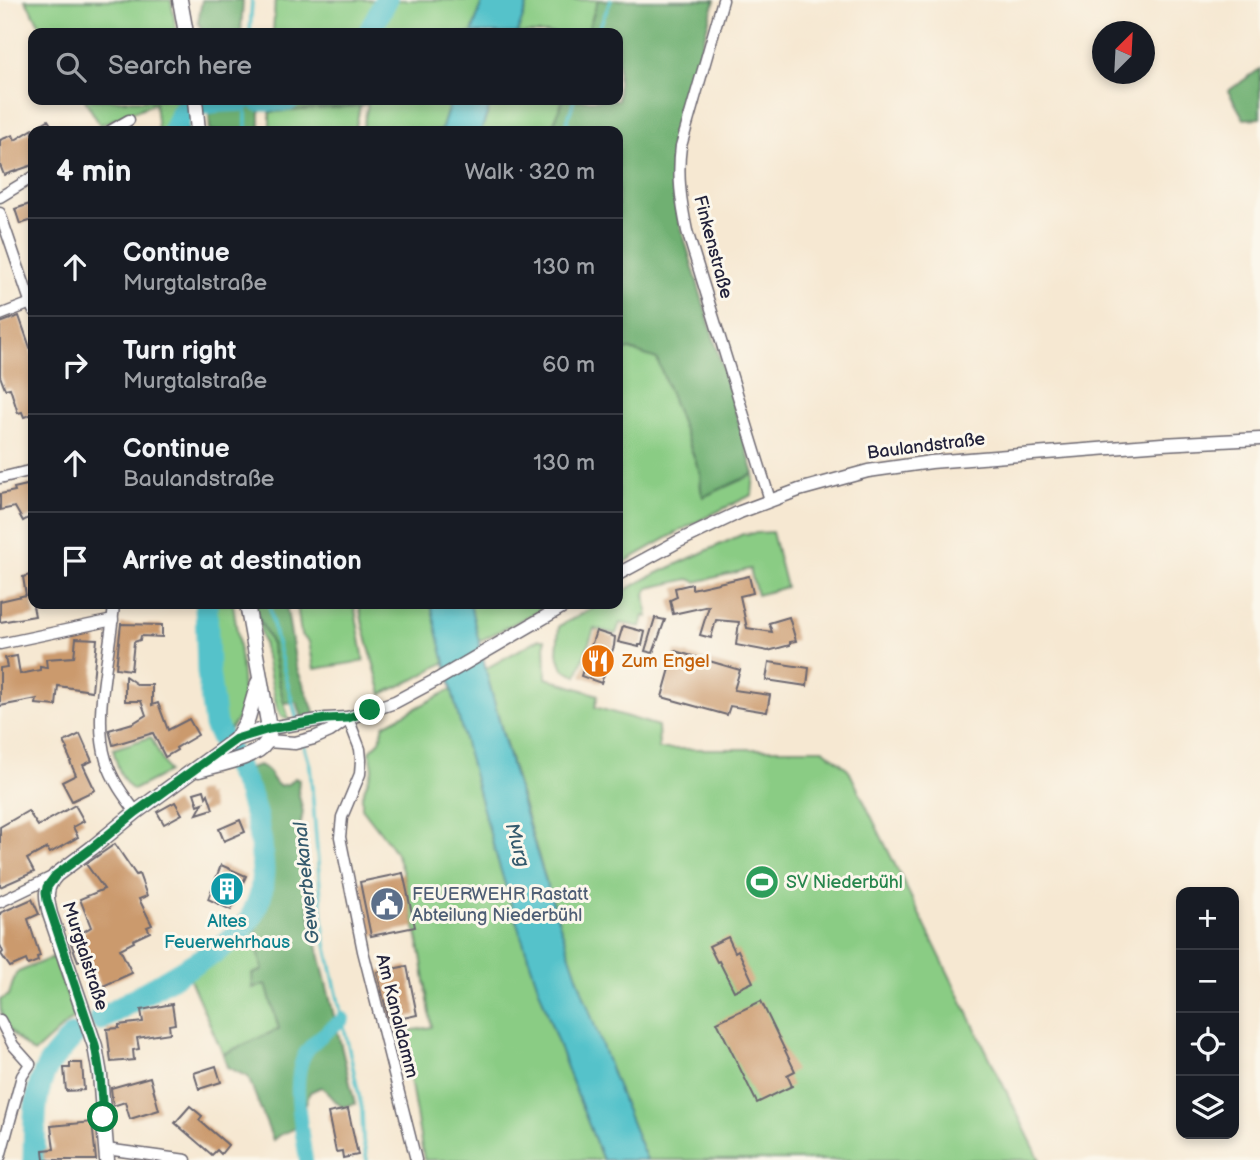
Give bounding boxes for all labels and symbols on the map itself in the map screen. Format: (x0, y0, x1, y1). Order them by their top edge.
north arrow (1092, 21, 1155, 84)
street label: Finkenstraße (689, 193, 737, 301)
street label: Baulandstraße (866, 428, 986, 464)
restaurant icon: Zum Engel (579, 642, 617, 680)
place label: Zum Engel (621, 651, 710, 672)
route end (354, 694, 385, 725)
water label: Gewerbekanal (289, 820, 325, 945)
water label: Murg (500, 820, 534, 870)
sports icon: SV Niederbühl (743, 863, 781, 901)
building icon: Altes Feuerwehrhaus (208, 870, 246, 908)
place label: SV Niederbühl (786, 872, 903, 893)
place label: FEUERWEHR Rastatt Abteilung Niederbühl (412, 884, 589, 926)
public building icon: FEUERWEHR Rastatt Abteilung Niederbühl (368, 885, 406, 923)
street label: Murgtalstraße (58, 899, 113, 1013)
place label: Altes Feuerwehrhaus (164, 911, 290, 953)
street label: Am Kanaldamm (371, 952, 423, 1080)
route start (87, 1101, 118, 1132)

